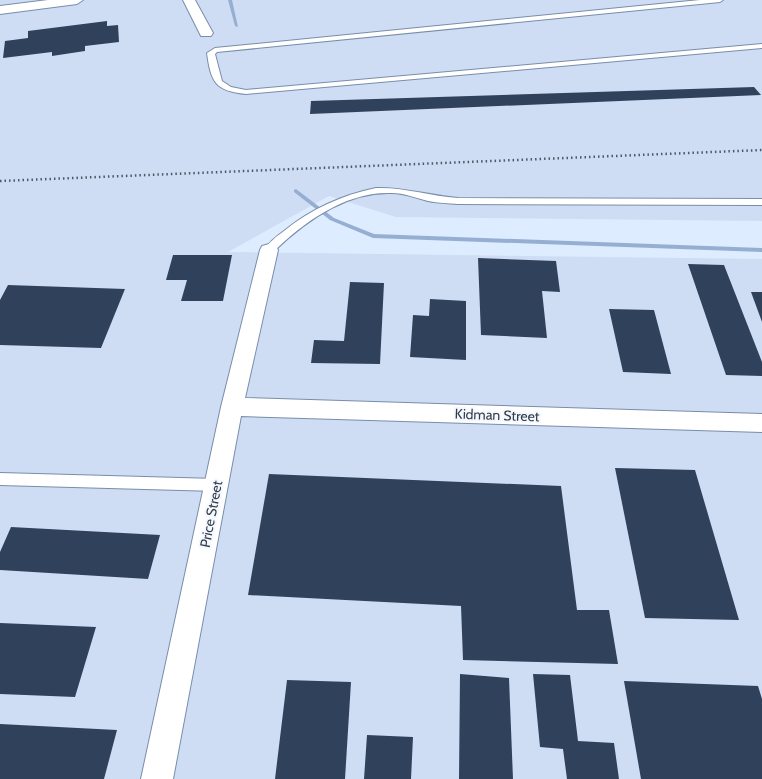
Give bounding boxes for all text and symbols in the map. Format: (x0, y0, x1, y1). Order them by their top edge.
street label: Kidman Street (454, 405, 540, 425)
street label: Price Street (196, 479, 226, 549)

